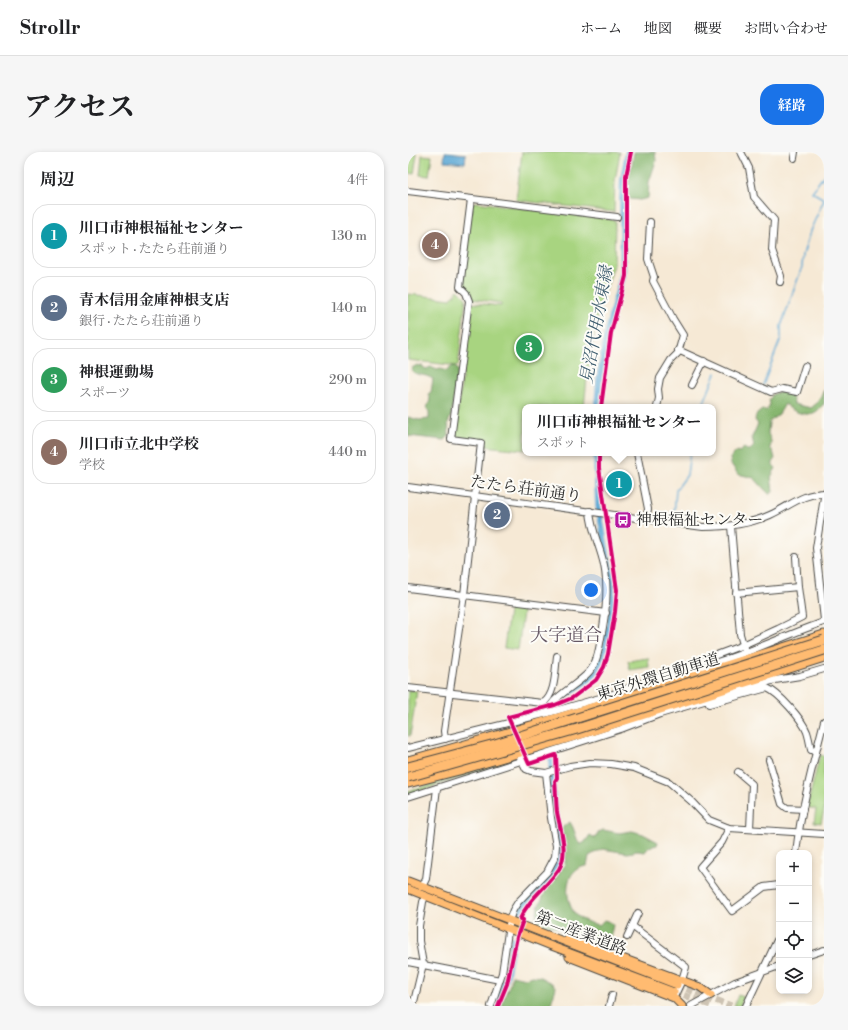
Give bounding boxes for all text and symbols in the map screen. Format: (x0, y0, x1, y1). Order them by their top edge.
text: Strollr (20, 16, 81, 40)
text: ホーム (580, 20, 622, 38)
text: 地図 (644, 20, 672, 38)
text: 概要 (694, 20, 722, 38)
text: お問い合わせ (744, 20, 828, 38)
button: 経路 (760, 84, 824, 125)
text: アクセス (24, 90, 135, 125)
text: 周辺 (40, 169, 74, 191)
text: 4件 (347, 172, 368, 188)
text: 川口市神根福祉センター (79, 219, 243, 238)
text: 1 (51, 228, 57, 244)
text: 130 m (332, 228, 367, 244)
pin: 4 (422, 230, 448, 260)
text: スポット · たたら荘前通り (79, 241, 230, 257)
water label: 見沼代用水東縁 (576, 263, 619, 386)
text: 青木信用金庫神根支店 (79, 291, 229, 310)
text: 2 (50, 300, 58, 316)
text: 140 m (331, 300, 367, 316)
text: 銀行 · たたら荘前通り (79, 313, 204, 329)
pin: 3 (516, 333, 542, 363)
text: 神根運動場 (79, 363, 154, 382)
text: 3 (50, 372, 58, 388)
text: 290 m (329, 372, 367, 388)
text: スポーツ (79, 385, 130, 401)
popup (522, 404, 716, 456)
text: 川口市神根福祉センター (537, 413, 701, 432)
text: 川口市立北中学校 (79, 435, 199, 454)
text: スポット (537, 435, 589, 451)
text: 4 (50, 444, 58, 460)
text: 440 m (329, 444, 367, 460)
text: 学校 (79, 457, 105, 473)
pin: 1 (606, 469, 632, 499)
street label: たたら荘前通り (469, 471, 583, 507)
pin: 2 (484, 500, 510, 530)
bus stop icon: 神根福祉センター (613, 510, 633, 530)
place label: 神根福祉センター (636, 510, 763, 530)
your location (581, 580, 601, 600)
district label: 大字道合 (530, 624, 602, 647)
street label: 東京外環自動車道 (594, 649, 722, 705)
map controls (776, 850, 812, 994)
button: + (776, 850, 812, 886)
button: − (776, 886, 812, 922)
street label: 第二産業道路 (533, 906, 629, 960)
button: locate (776, 922, 812, 958)
button: layers (776, 958, 812, 994)

